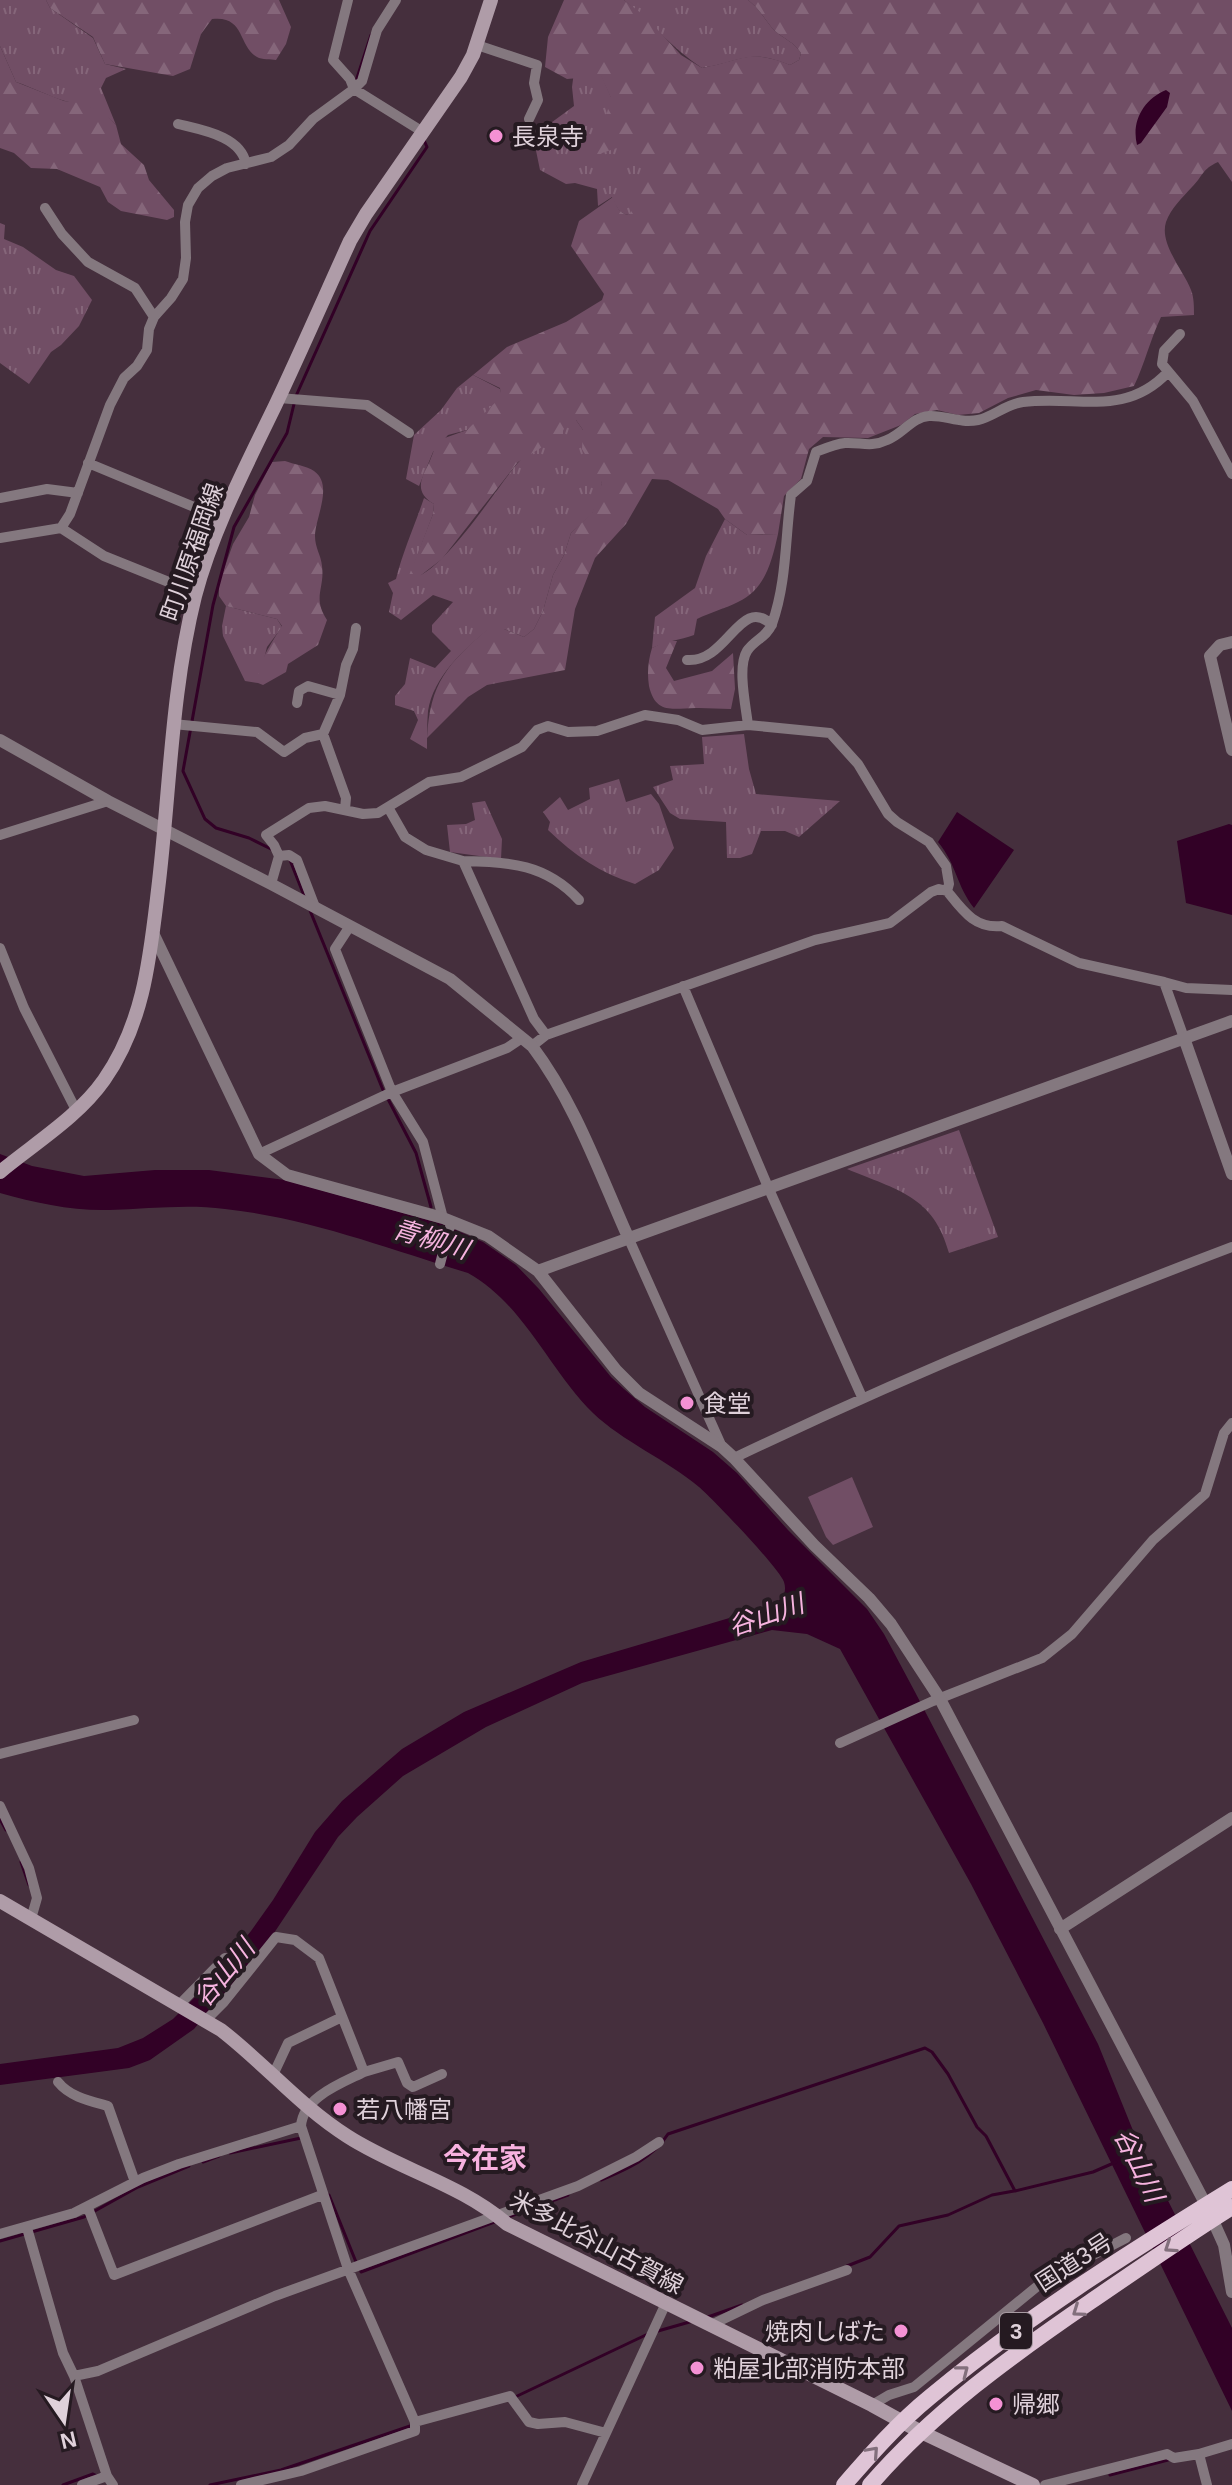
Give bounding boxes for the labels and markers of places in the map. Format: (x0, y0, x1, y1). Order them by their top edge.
place label: 長泉寺 (512, 123, 584, 150)
marker: 長泉寺 (487, 127, 505, 145)
place label: 食堂 (703, 1390, 751, 1417)
marker: 食堂 (678, 1394, 696, 1412)
place label: 若八幡宮 (356, 2096, 452, 2123)
marker: 若八幡宮 (331, 2100, 349, 2118)
place label: 焼肉しばた (765, 2318, 885, 2345)
marker: 焼肉しばた (892, 2322, 910, 2340)
place label: 粕屋北部消防本部 (713, 2355, 905, 2382)
marker: 粕屋北部消防本部 (688, 2359, 706, 2377)
place label: 帰郷 (1012, 2391, 1060, 2418)
marker: 帰郷 (987, 2395, 1005, 2413)

